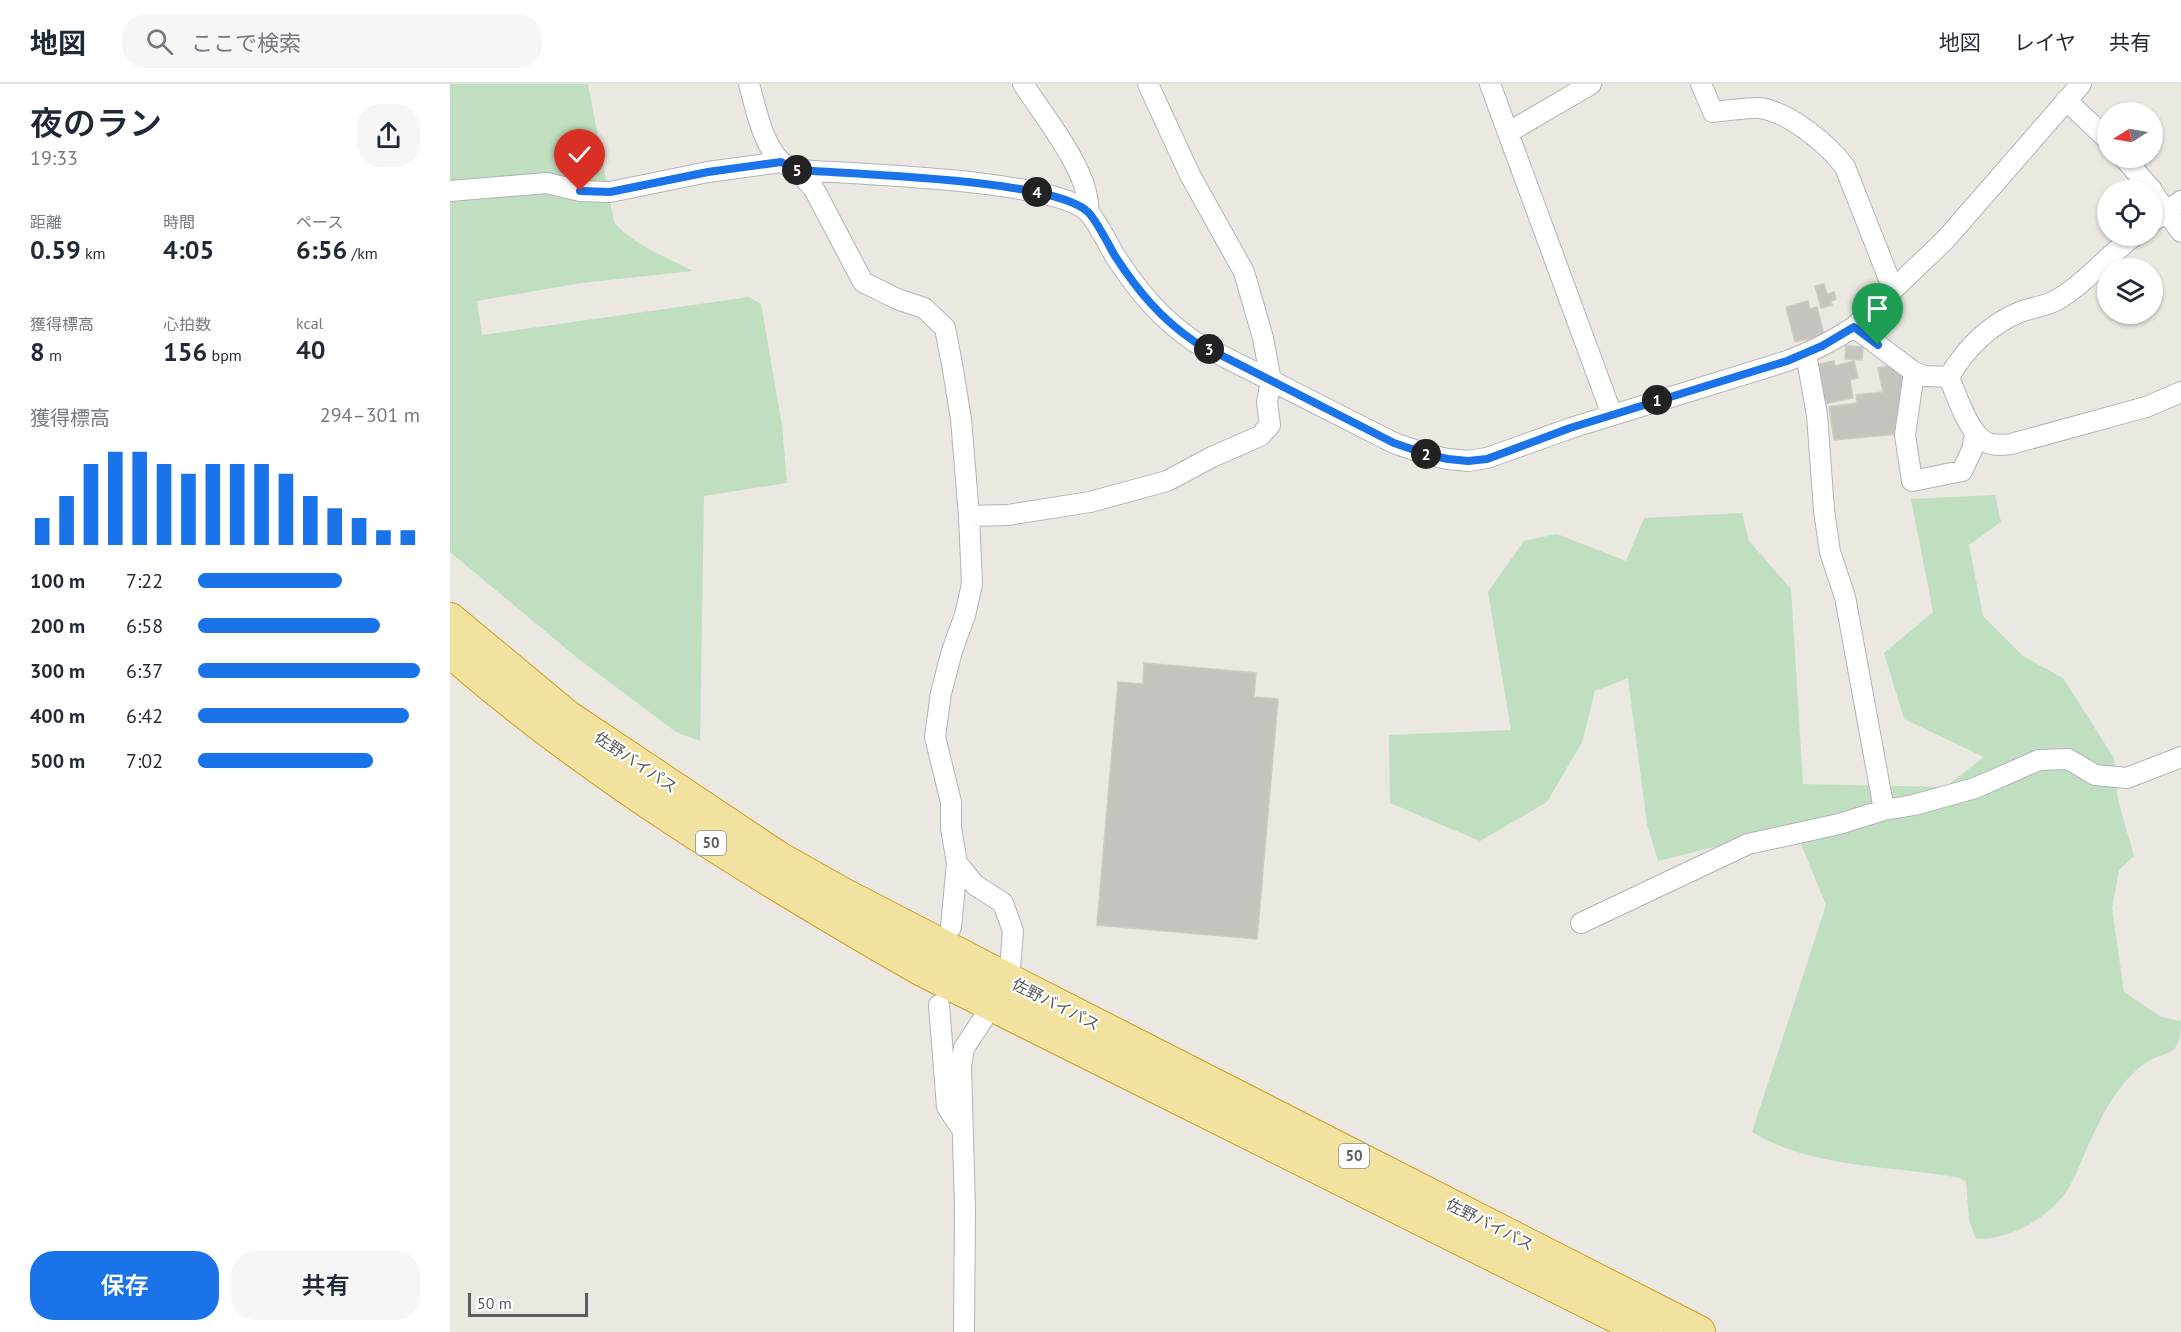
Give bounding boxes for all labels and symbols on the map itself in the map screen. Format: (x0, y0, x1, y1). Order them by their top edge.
north arrow (2097, 102, 2163, 168)
pin (554, 129, 605, 191)
pin: 5 (782, 155, 812, 185)
pin: 4 (1022, 177, 1052, 207)
pin (1852, 283, 1903, 345)
pin: 3 (1194, 334, 1224, 364)
pin: 1 (1642, 385, 1672, 415)
pin: 2 (1411, 439, 1441, 469)
street label: 佐野バイパス (591, 727, 681, 797)
road number: 50 (696, 831, 726, 855)
street label: 佐野バイパス (1009, 973, 1103, 1035)
road number: 50 (1339, 1144, 1369, 1168)
street label: 佐野バイパス (1443, 1193, 1537, 1255)
scale bar (468, 1290, 588, 1318)

